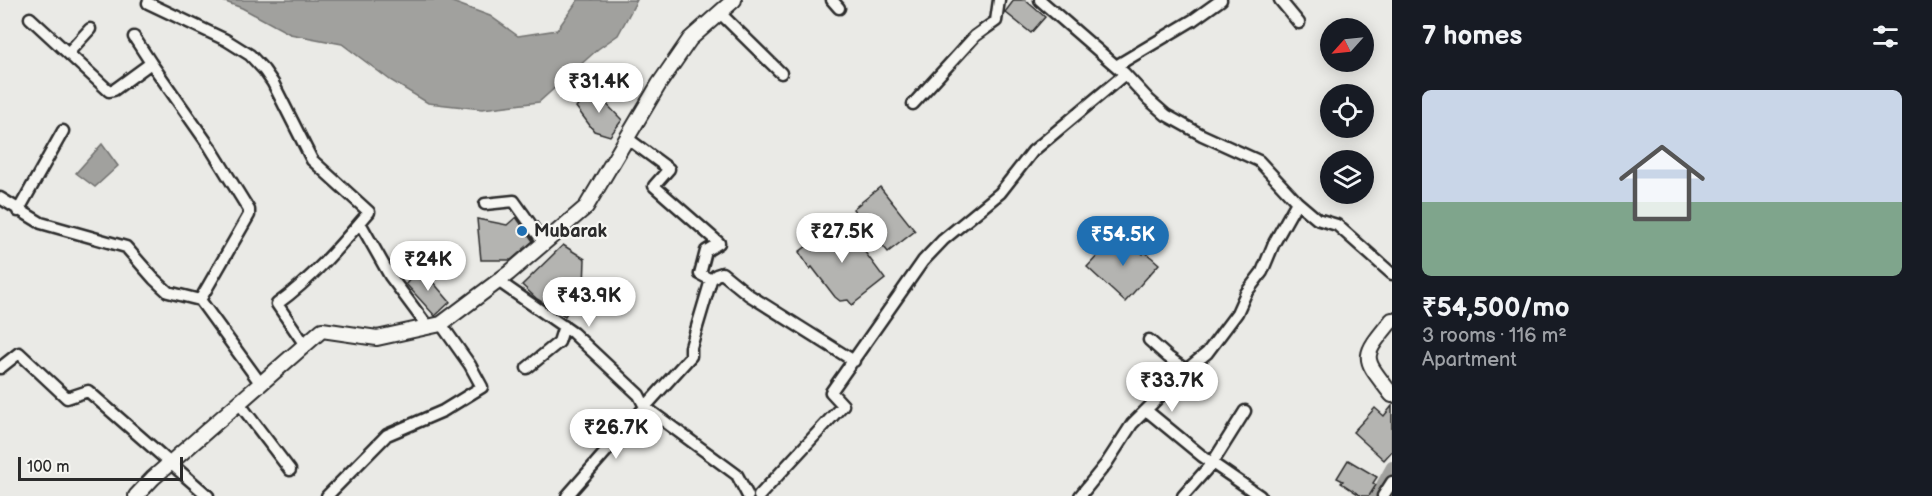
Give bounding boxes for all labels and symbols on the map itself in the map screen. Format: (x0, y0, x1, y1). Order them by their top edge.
north arrow (1320, 18, 1374, 72)
pin: ₹31.4K (550, 63, 648, 114)
pin: ₹27.5K (793, 213, 891, 264)
pin: ₹54.5K (1074, 216, 1172, 267)
place label: Mubarak (534, 221, 608, 242)
marker: Mubarak (515, 224, 529, 238)
pin: ₹24K (392, 241, 464, 292)
pin: ₹43.9K (540, 277, 638, 328)
pin: ₹33.7K (1123, 362, 1221, 413)
pin: ₹26.7K (567, 409, 665, 460)
scale bar (18, 454, 183, 482)

